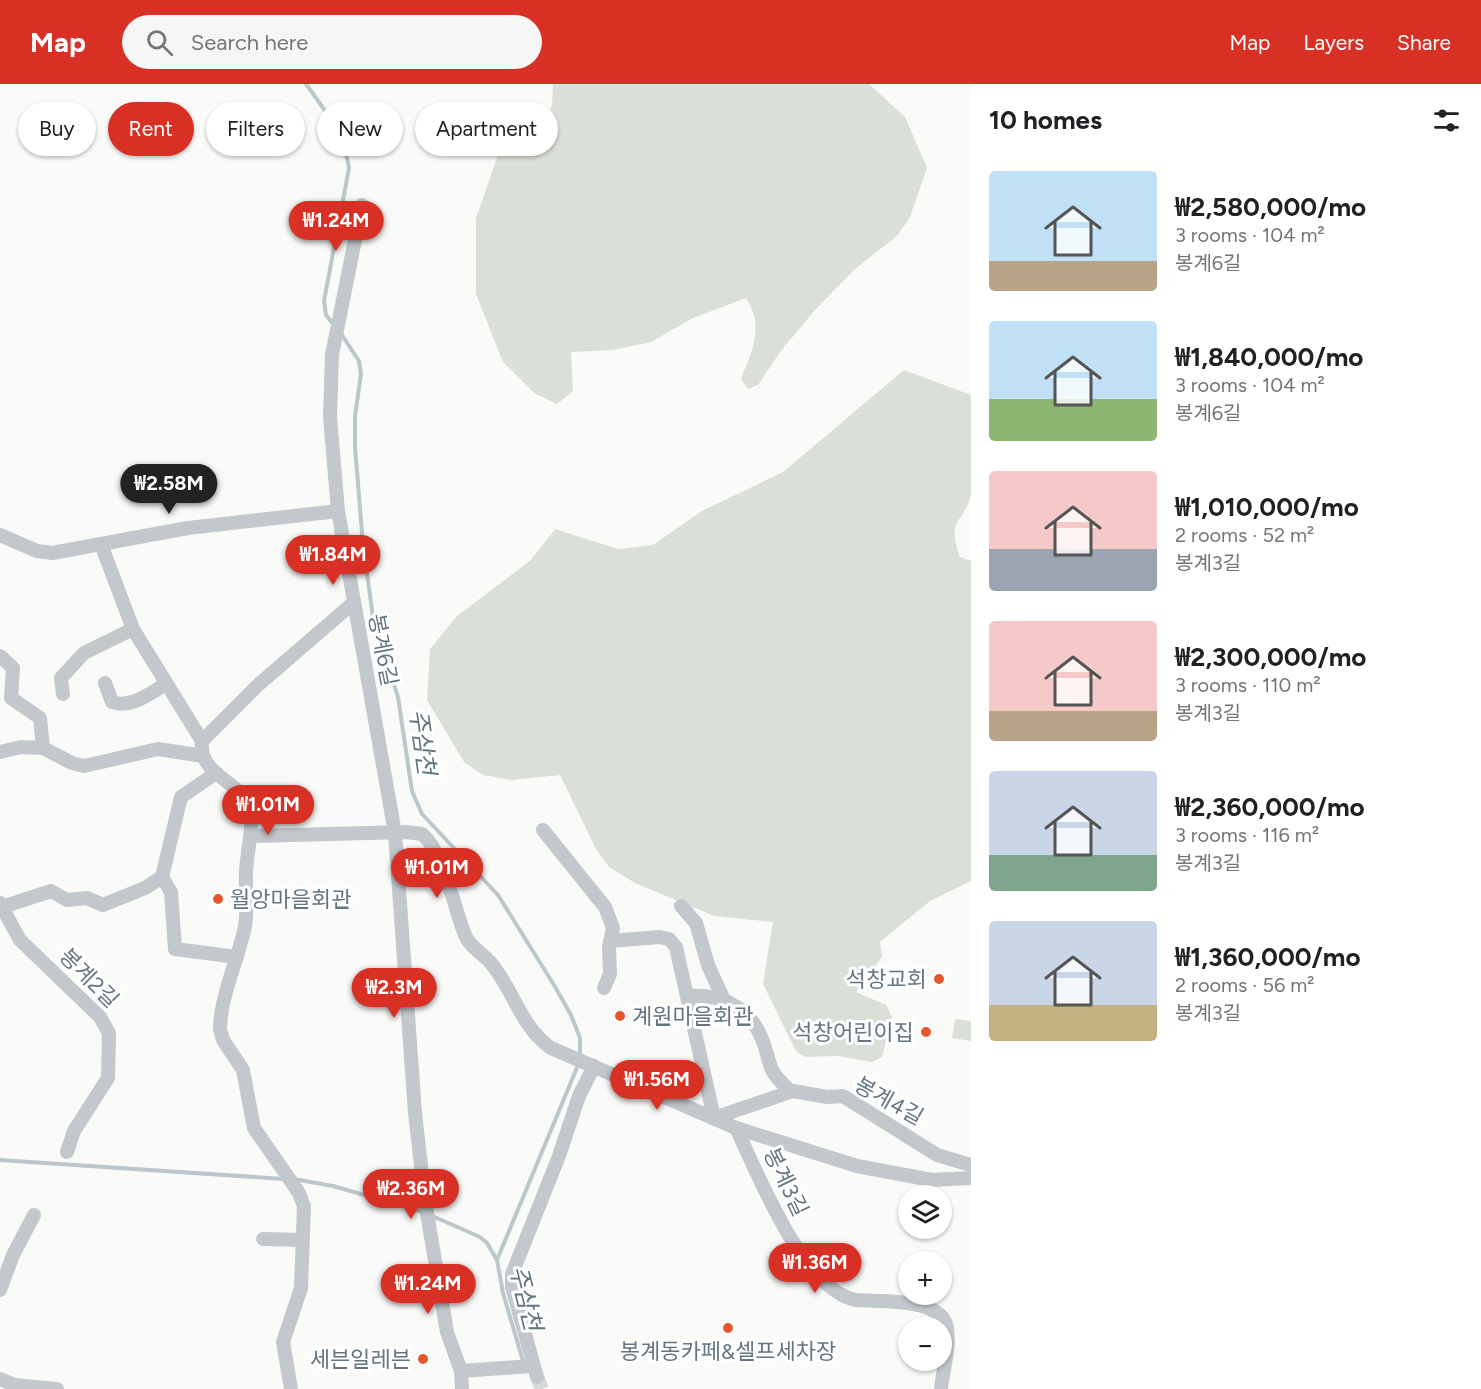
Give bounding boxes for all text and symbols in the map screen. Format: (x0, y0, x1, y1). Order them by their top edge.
search box (122, 15, 542, 69)
text: Map (30, 25, 86, 59)
icon: search (143, 26, 176, 59)
text: Search here (191, 29, 308, 56)
text: Map (1230, 30, 1270, 55)
text: Layers (1303, 30, 1364, 55)
text: Share (1397, 30, 1451, 55)
chip: Buy (18, 102, 96, 156)
chip: Rent (108, 102, 194, 156)
chip: Filters (206, 102, 305, 156)
chip: New (317, 102, 403, 156)
chip: Apartment (415, 102, 558, 156)
text: 10 homes (989, 104, 1102, 136)
icon: filters (1430, 104, 1463, 137)
text: ₩2,580,000/mo (1175, 191, 1366, 223)
icon: home (1037, 195, 1109, 267)
pin: ₩1.24M (287, 201, 385, 252)
text: ₩1.24M (303, 208, 369, 232)
text: 3 rooms · 104 m² (1175, 223, 1325, 247)
text: 봉계6길 (1175, 251, 1242, 275)
text: ₩1,840,000/mo (1175, 341, 1363, 373)
icon: home (1037, 345, 1109, 417)
text: 3 rooms · 104 m² (1175, 373, 1325, 397)
text: 봉계6길 (1175, 401, 1242, 425)
pin: ₩2.58M (120, 464, 218, 515)
text: ₩2.58M (134, 471, 204, 495)
text: ₩1,010,000/mo (1175, 491, 1359, 523)
icon: home (1037, 495, 1109, 567)
text: 2 rooms · 52 m² (1175, 523, 1314, 547)
pin: ₩1.84M (284, 535, 382, 586)
text: ₩1.84M (299, 542, 367, 566)
text: 봉계3길 (1175, 551, 1241, 575)
street label: 봉계6길 (363, 612, 403, 688)
text: ₩2,300,000/mo (1175, 641, 1366, 673)
icon: home (1037, 645, 1109, 717)
text: 3 rooms · 110 m² (1175, 673, 1321, 697)
text: 봉계3길 (1175, 701, 1241, 725)
water label: 주삼천 (404, 707, 442, 780)
pin: ₩1.01M (219, 785, 317, 836)
text: ₩2,360,000/mo (1175, 791, 1365, 823)
text: ₩1.01M (236, 792, 300, 816)
icon: home (1037, 795, 1109, 867)
text: 3 rooms · 116 m² (1175, 823, 1319, 847)
pin: ₩1.01M (388, 848, 486, 899)
text: 봉계3길 (1175, 851, 1241, 875)
text: ₩1.01M (405, 855, 469, 879)
place label: 월앙마을회관 (230, 886, 351, 913)
marker: 월앙마을회관 (211, 892, 225, 906)
text: ₩1,360,000/mo (1175, 941, 1361, 973)
street label: 봉계2길 (54, 943, 124, 1013)
icon: home (1037, 945, 1109, 1017)
place label: 석창교회 (846, 966, 927, 993)
pin: ₩2.3M (352, 968, 436, 1019)
marker: 석창교회 (932, 972, 946, 986)
text: 2 rooms · 56 m² (1175, 973, 1314, 997)
text: ₩2.3M (366, 975, 422, 999)
text: 봉계3길 (1175, 1001, 1241, 1025)
place label: 계원마을회관 (632, 1003, 753, 1030)
marker: 계원마을회관 (613, 1009, 627, 1023)
place label: 석창어린이집 (793, 1019, 914, 1046)
marker: 석창어린이집 (919, 1025, 933, 1039)
pin: ₩1.56M (608, 1060, 706, 1111)
text: ₩1.56M (624, 1067, 690, 1091)
street label: 봉계4길 (850, 1071, 928, 1131)
street label: 봉계3길 (758, 1143, 814, 1221)
pin: ₩2.36M (362, 1169, 460, 1220)
text: ₩2.36M (377, 1176, 445, 1200)
map controls (898, 1185, 952, 1371)
button: layers (898, 1185, 952, 1239)
pin: ₩1.36M (766, 1243, 864, 1294)
text: ₩1.36M (782, 1250, 848, 1274)
button: + (898, 1251, 952, 1305)
water label: 주삼천 (504, 1262, 549, 1336)
pin: ₩1.24M (379, 1264, 477, 1315)
text: ₩1.24M (395, 1271, 461, 1295)
button: − (898, 1317, 952, 1371)
marker: 봉계동카페&셀프세차장 (721, 1321, 735, 1335)
place label: 봉계동카페&셀프세차장 (620, 1338, 836, 1365)
place label: 세븐일레븐 (310, 1346, 411, 1373)
marker: 세븐일레븐 (416, 1352, 430, 1366)

